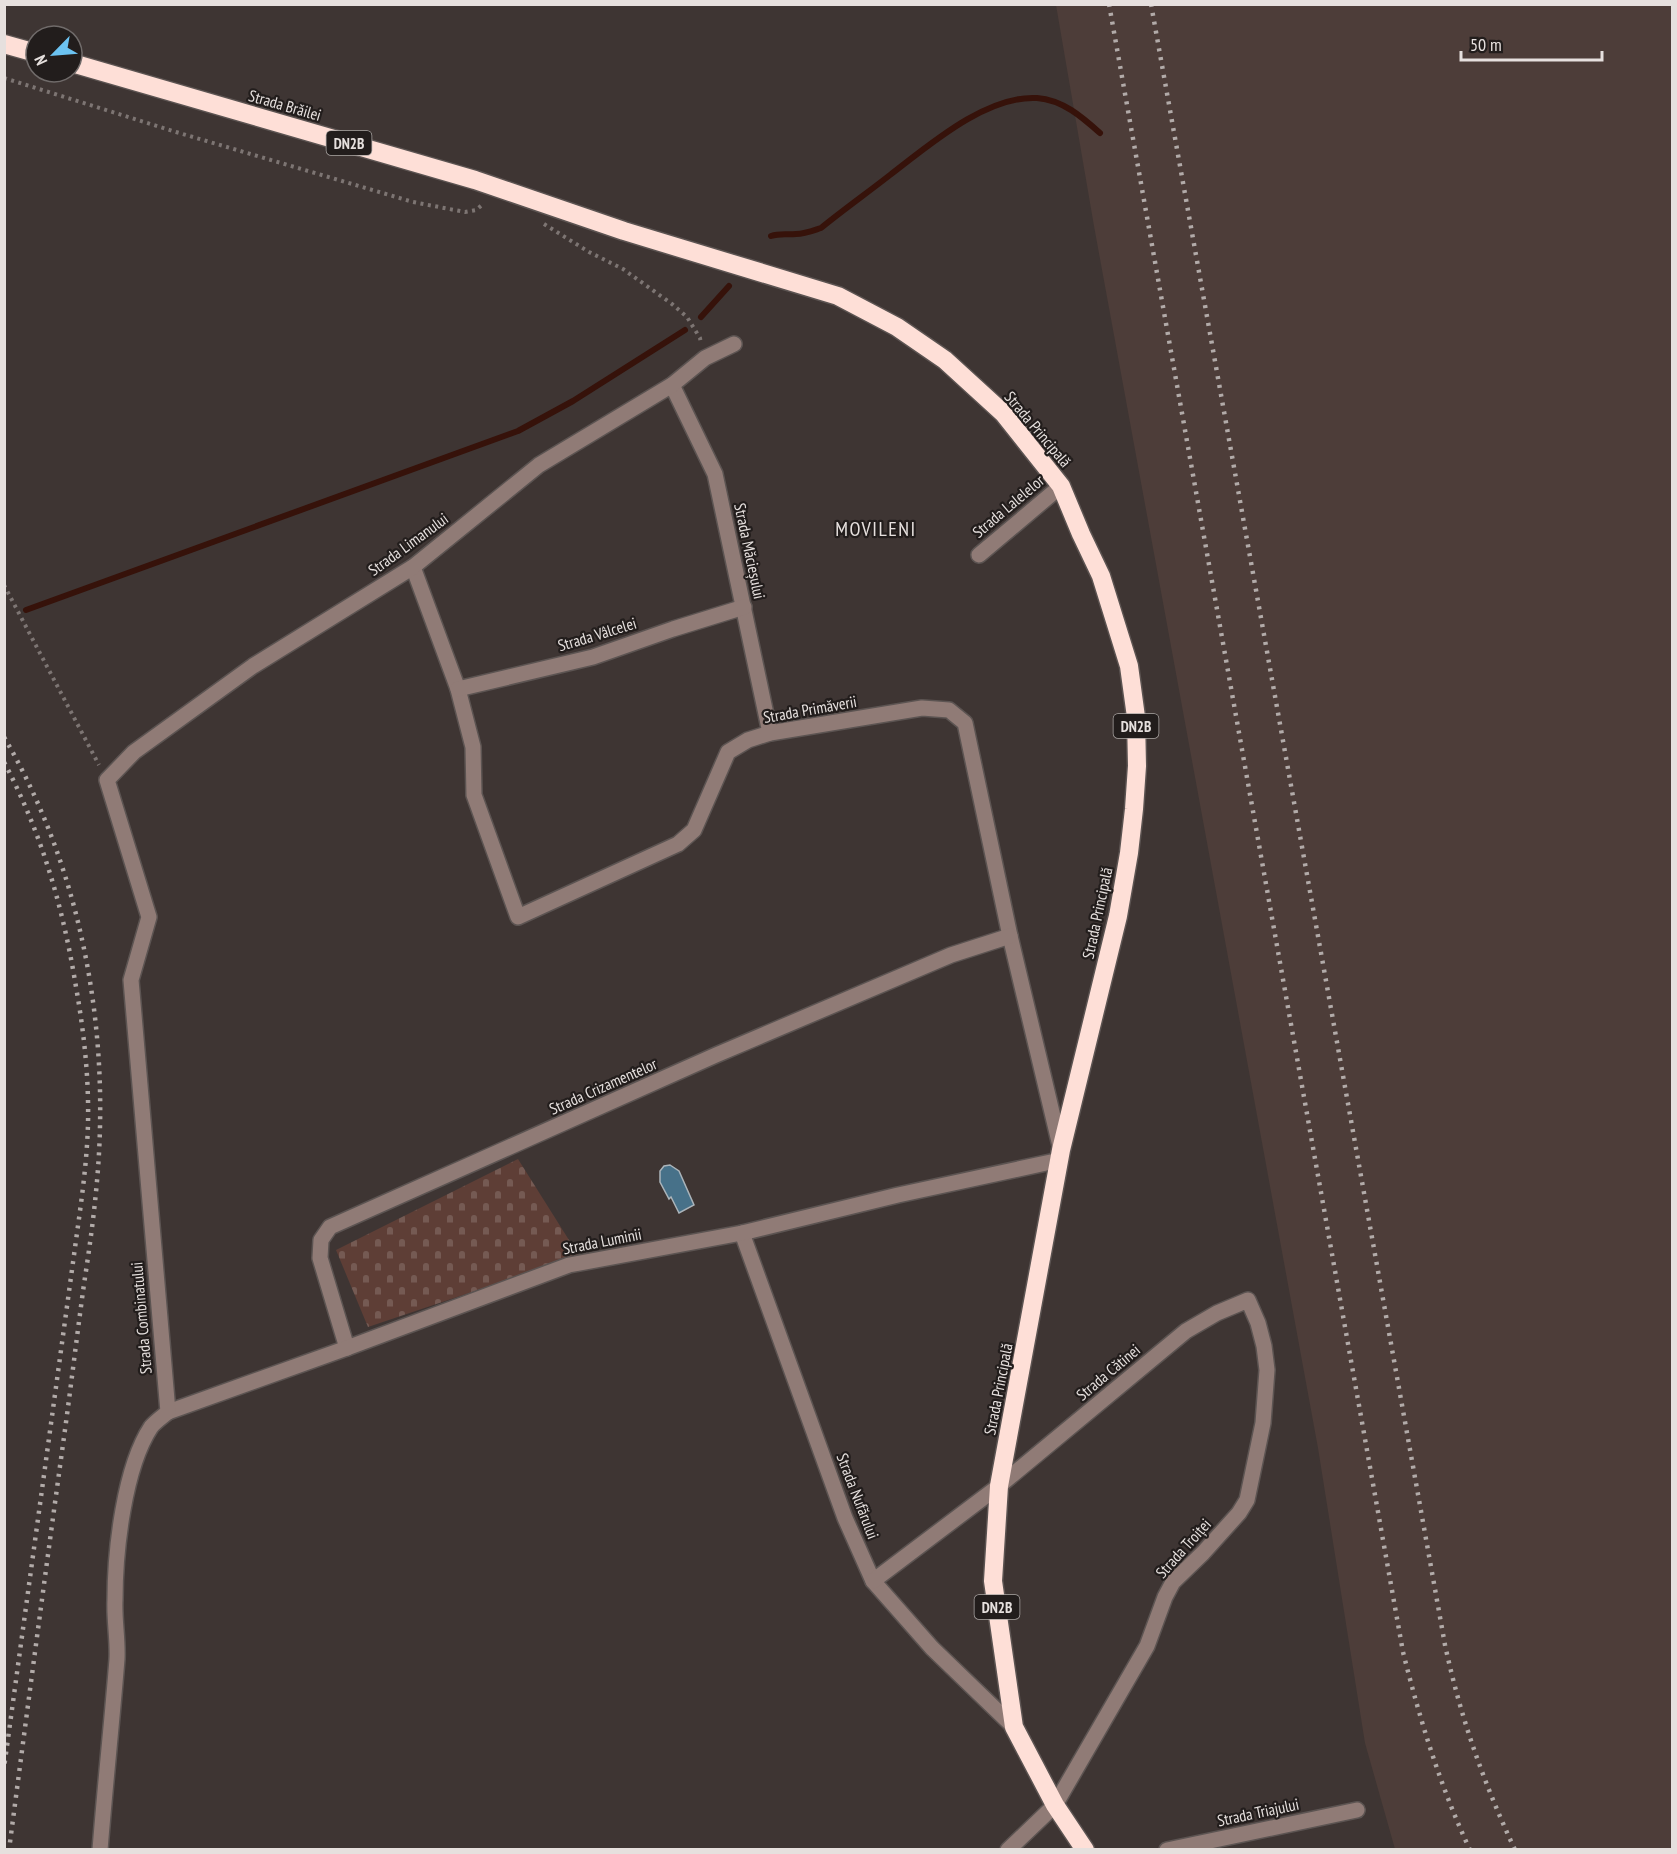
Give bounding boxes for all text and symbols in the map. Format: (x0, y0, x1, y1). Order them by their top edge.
north arrow (24, 24, 84, 84)
scale bar (1461, 24, 1602, 62)
text: 50 m (1470, 33, 1502, 56)
text: N (30, 52, 51, 68)
street label: Strada Brăilei (247, 85, 323, 125)
road number: DN2B (326, 131, 372, 155)
street label: Strada Principală (1000, 387, 1076, 471)
street label: Strada Lalelelor (968, 470, 1048, 542)
street label: Strada Măcieșului (730, 501, 770, 601)
street label: Strada Limanului (364, 508, 452, 580)
district label: MOVILENI (835, 516, 917, 542)
street label: Strada Vâlcelei (555, 613, 639, 655)
street label: Strada Primăverii (762, 691, 858, 727)
road number: DN2B (1114, 714, 1158, 738)
street label: Strada Principală (1078, 865, 1116, 961)
street label: Strada Crizamentelor (546, 1053, 661, 1119)
street label: Strada Luminii (561, 1224, 643, 1258)
street label: Strada Combinatului (126, 1261, 156, 1375)
street label: Strada Cătinei (1072, 1339, 1144, 1405)
street label: Strada Principală (979, 1341, 1017, 1437)
street label: Strada Nufărului (832, 1450, 884, 1542)
street label: Strada Troiței (1151, 1514, 1215, 1582)
road number: DN2B (974, 1595, 1020, 1619)
street label: Strada Triajului (1215, 1794, 1301, 1830)

